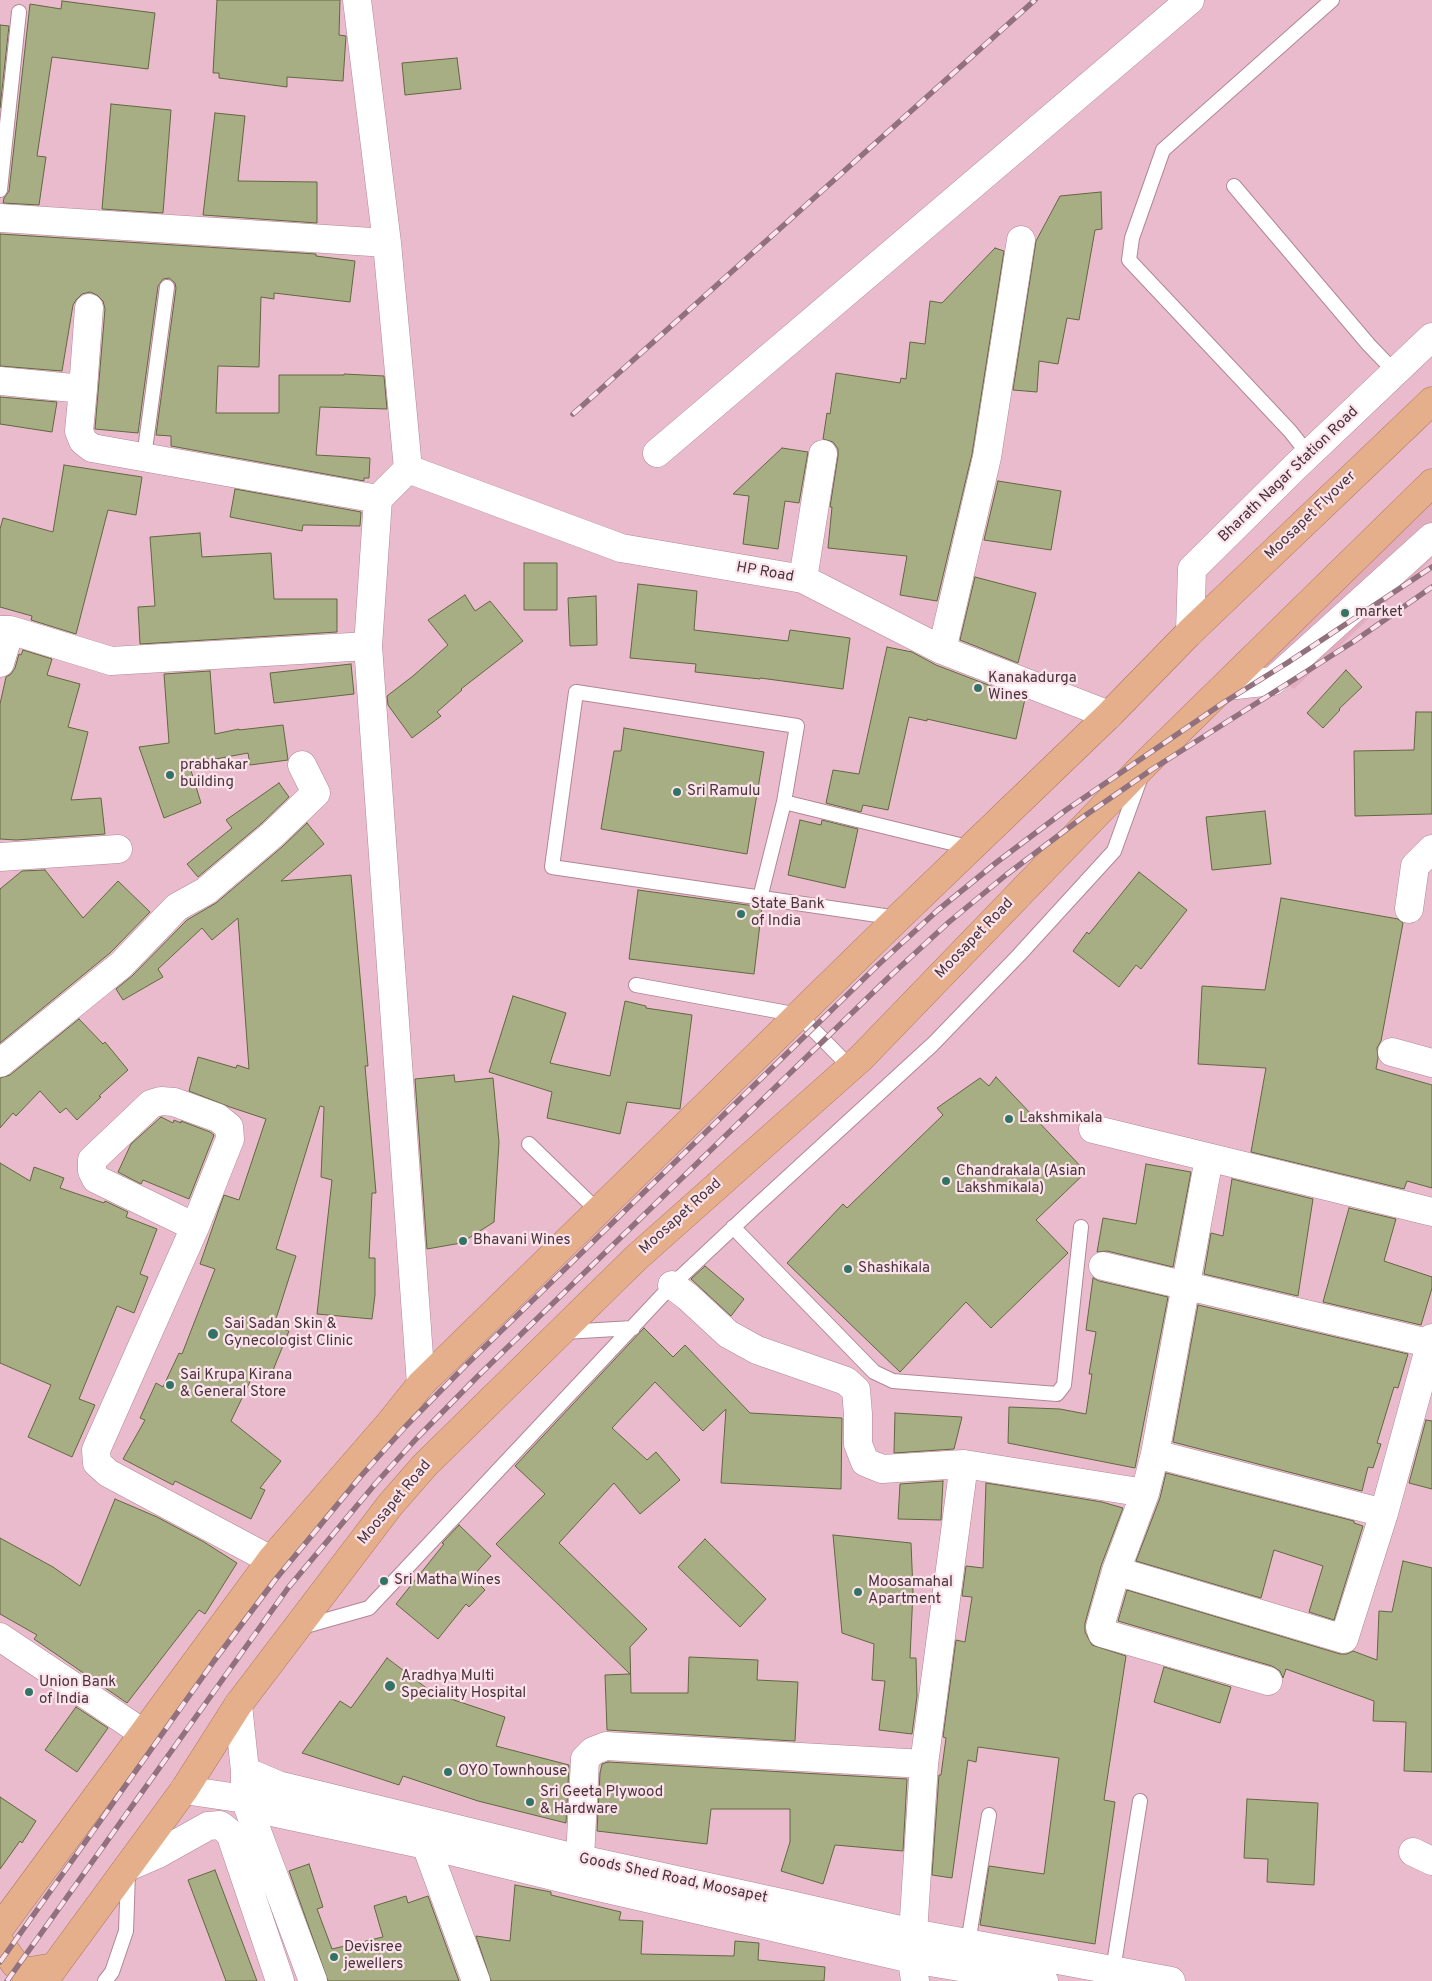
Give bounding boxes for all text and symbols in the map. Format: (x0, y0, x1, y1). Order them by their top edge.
street label: Bharath Nagar Station Road (1215, 403, 1363, 547)
street label: Moosapet Flyover (1262, 468, 1360, 564)
street label: HP Road (735, 559, 795, 587)
place label: market (1355, 604, 1403, 622)
marker: market (1339, 607, 1351, 619)
place label: Kanakadurga Wines (988, 670, 1077, 705)
marker: Kanakadurga Wines (972, 682, 984, 694)
place label: prabhakar building (180, 757, 248, 792)
marker: prabhakar building (164, 769, 176, 781)
place label: Sri Ramulu (687, 783, 761, 801)
marker: Sri Ramulu (671, 786, 683, 798)
street label: Moosapet Road (932, 895, 1018, 983)
place label: State Bank of India (751, 896, 825, 931)
marker: State Bank of India (735, 908, 747, 920)
place label: Lakshmikala (1019, 1110, 1102, 1128)
marker: Lakshmikala (1003, 1113, 1015, 1125)
place label: Chandrakala (Asian Lakshmikala) (956, 1163, 1086, 1198)
street label: Moosapet Road (636, 1175, 726, 1259)
marker: Chandrakala (Asian Lakshmikala) (940, 1175, 952, 1187)
place label: Bhavani Wines (473, 1232, 570, 1250)
marker: Bhavani Wines (457, 1235, 469, 1247)
place label: Shashikala (858, 1260, 930, 1278)
marker: Shashikala (842, 1263, 854, 1275)
place label: Sai Sadan Skin & Gynecologist Clinic (224, 1316, 353, 1351)
marker: Sai Sadan Skin & Gynecologist Clinic (206, 1327, 220, 1341)
place label: Sai Krupa Kirana & General Store (180, 1367, 292, 1402)
marker: Sai Krupa Kirana & General Store (164, 1379, 176, 1391)
street label: Moosapet Road (355, 1457, 435, 1549)
place label: Sri Matha Wines (394, 1572, 501, 1590)
place label: Moosamahal Apartment (868, 1574, 953, 1609)
marker: Sri Matha Wines (378, 1575, 390, 1587)
marker: Moosamahal Apartment (852, 1586, 864, 1598)
place label: Aradhya Multi Speciality Hospital (401, 1668, 526, 1703)
place label: Union Bank of India (39, 1674, 116, 1709)
marker: Aradhya Multi Speciality Hospital (383, 1679, 397, 1693)
marker: Union Bank of India (23, 1686, 35, 1698)
place label: OYO Townhouse (458, 1763, 567, 1781)
marker: OYO Townhouse (442, 1766, 454, 1778)
place label: Sri Geeta Plywood & Hardware (540, 1784, 663, 1819)
marker: Sri Geeta Plywood & Hardware (524, 1796, 536, 1808)
street label: Goods Shed Road, Moosapet (577, 1850, 769, 1908)
place label: Devisree jewellers (344, 1939, 403, 1974)
marker: Devisree jewellers (328, 1951, 340, 1963)

